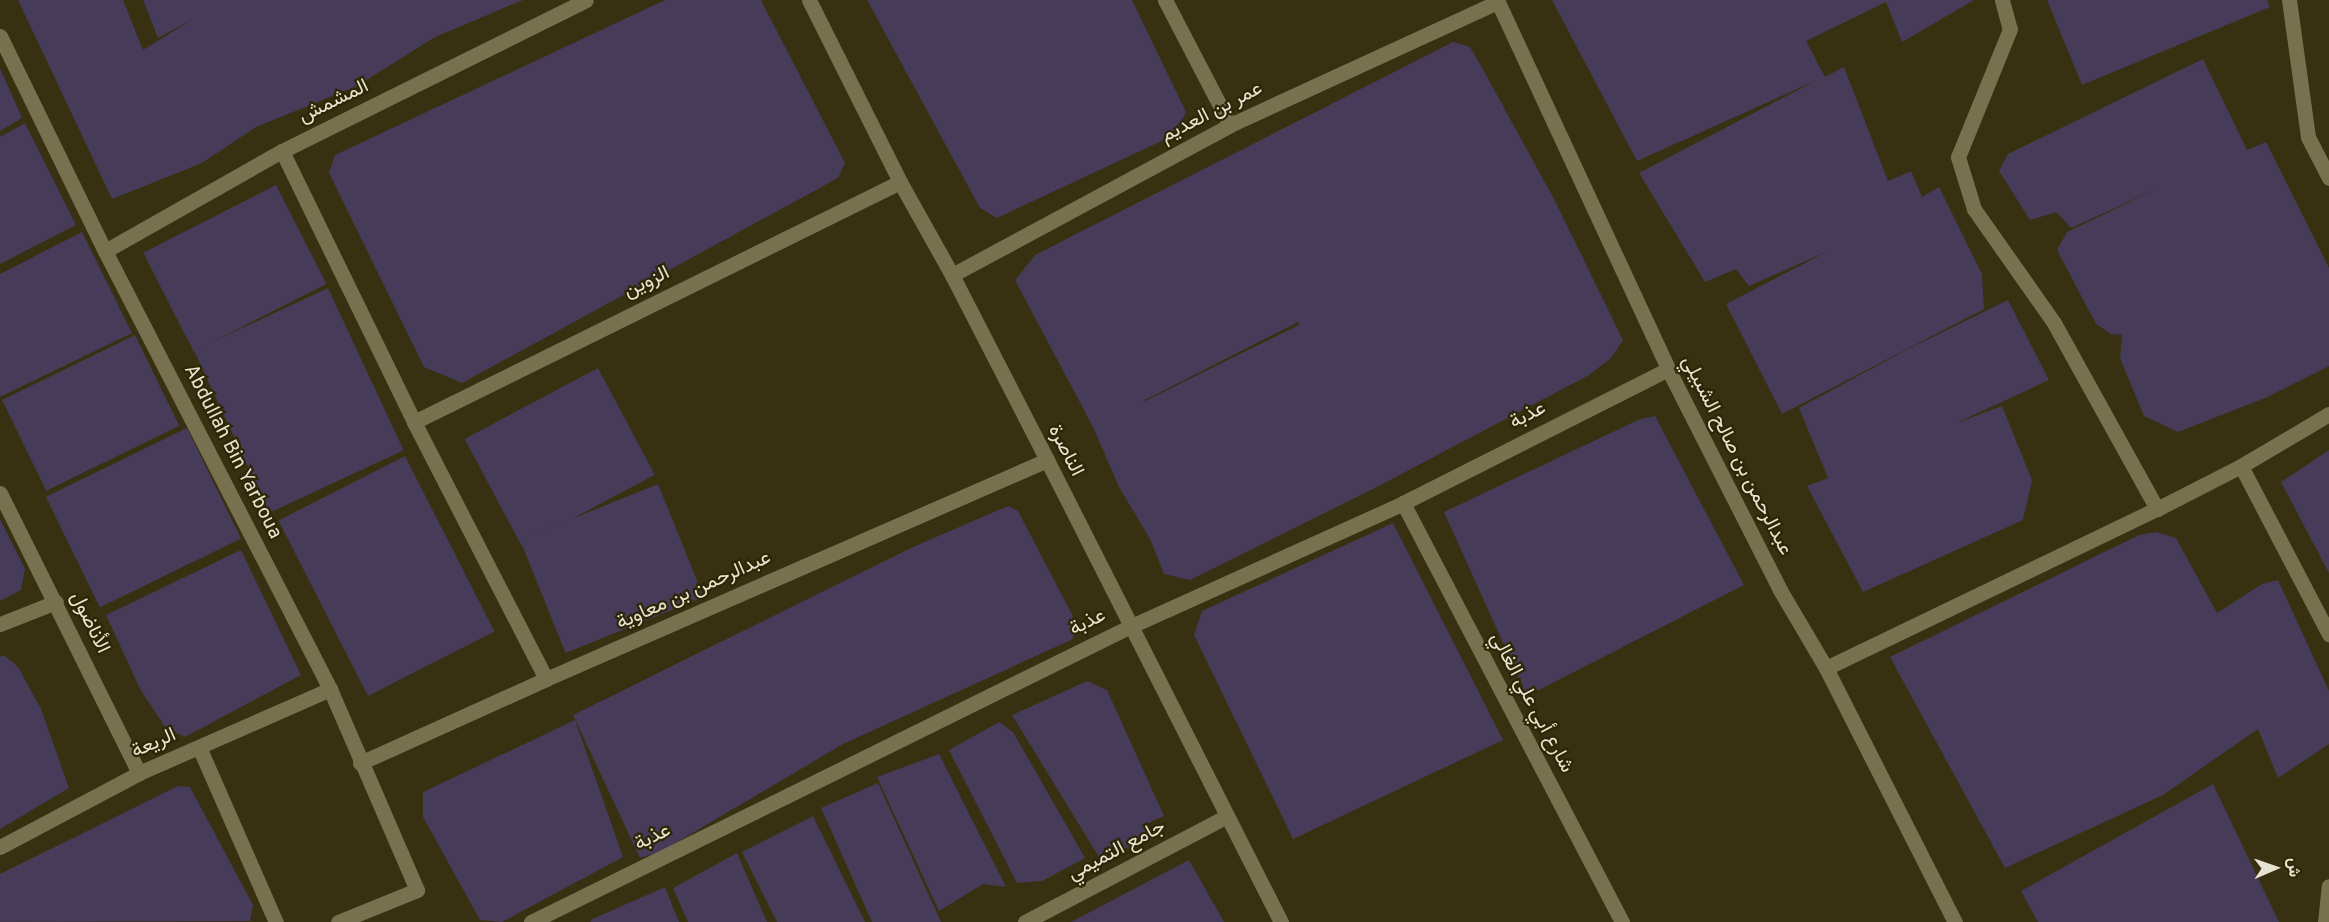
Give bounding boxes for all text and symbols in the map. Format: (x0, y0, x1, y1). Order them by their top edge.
street label: المشمش (295, 75, 373, 129)
street label: عمر بن العديم (1157, 77, 1267, 149)
street label: الزوين (620, 262, 674, 304)
street label: عبدالرحمن بن صالح الشبيلي (1675, 352, 1797, 560)
street label: Abdullah Bin Yarboua (177, 360, 287, 544)
street label: عذبة (1506, 397, 1550, 435)
street label: الناصرة (1042, 421, 1088, 481)
street label: عبدالرحمن بن معاوية (613, 546, 775, 636)
street label: الأناضول (64, 588, 114, 658)
street label: عذبة (1066, 604, 1110, 642)
street label: شارع أبي علي الغالي (1484, 629, 1578, 777)
street label: الريعة (128, 724, 180, 764)
street label: جامع التميمي (1064, 815, 1170, 887)
street label: عذبة (631, 819, 675, 857)
north arrow (2245, 838, 2305, 898)
text: ش (2283, 857, 2303, 877)

